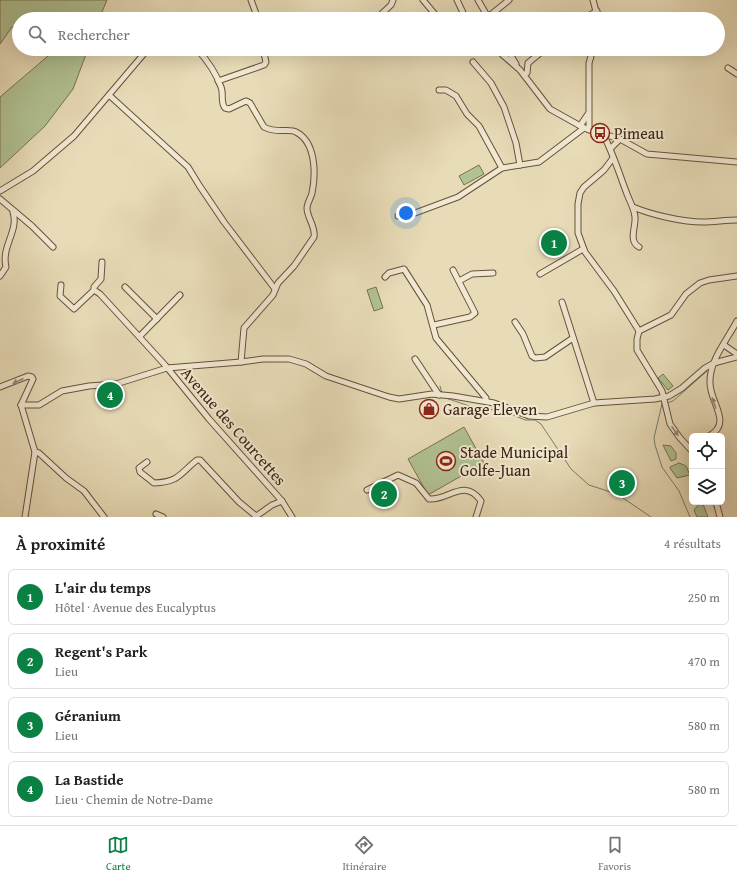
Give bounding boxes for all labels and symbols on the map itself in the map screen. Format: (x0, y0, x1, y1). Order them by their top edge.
place label: Pimeau (614, 121, 664, 145)
bus stop icon: Pimeau (589, 122, 611, 144)
your location (396, 203, 416, 223)
pin: 1 (541, 228, 567, 258)
street label: Avenue des Courcettes (176, 361, 292, 491)
one-way arrow (12, 378, 23, 384)
pin: 4 (97, 380, 123, 410)
place label: Garage Eleven (443, 397, 537, 421)
one-way arrow (711, 397, 717, 409)
shop icon: Garage Eleven (418, 398, 440, 420)
one-way arrow (671, 425, 679, 436)
place label: Stade Municipal Golfe-Juan (460, 440, 569, 482)
sports icon: Stade Municipal Golfe-Juan (435, 450, 457, 472)
pin: 3 (609, 468, 635, 498)
pin: 2 (371, 479, 397, 509)

